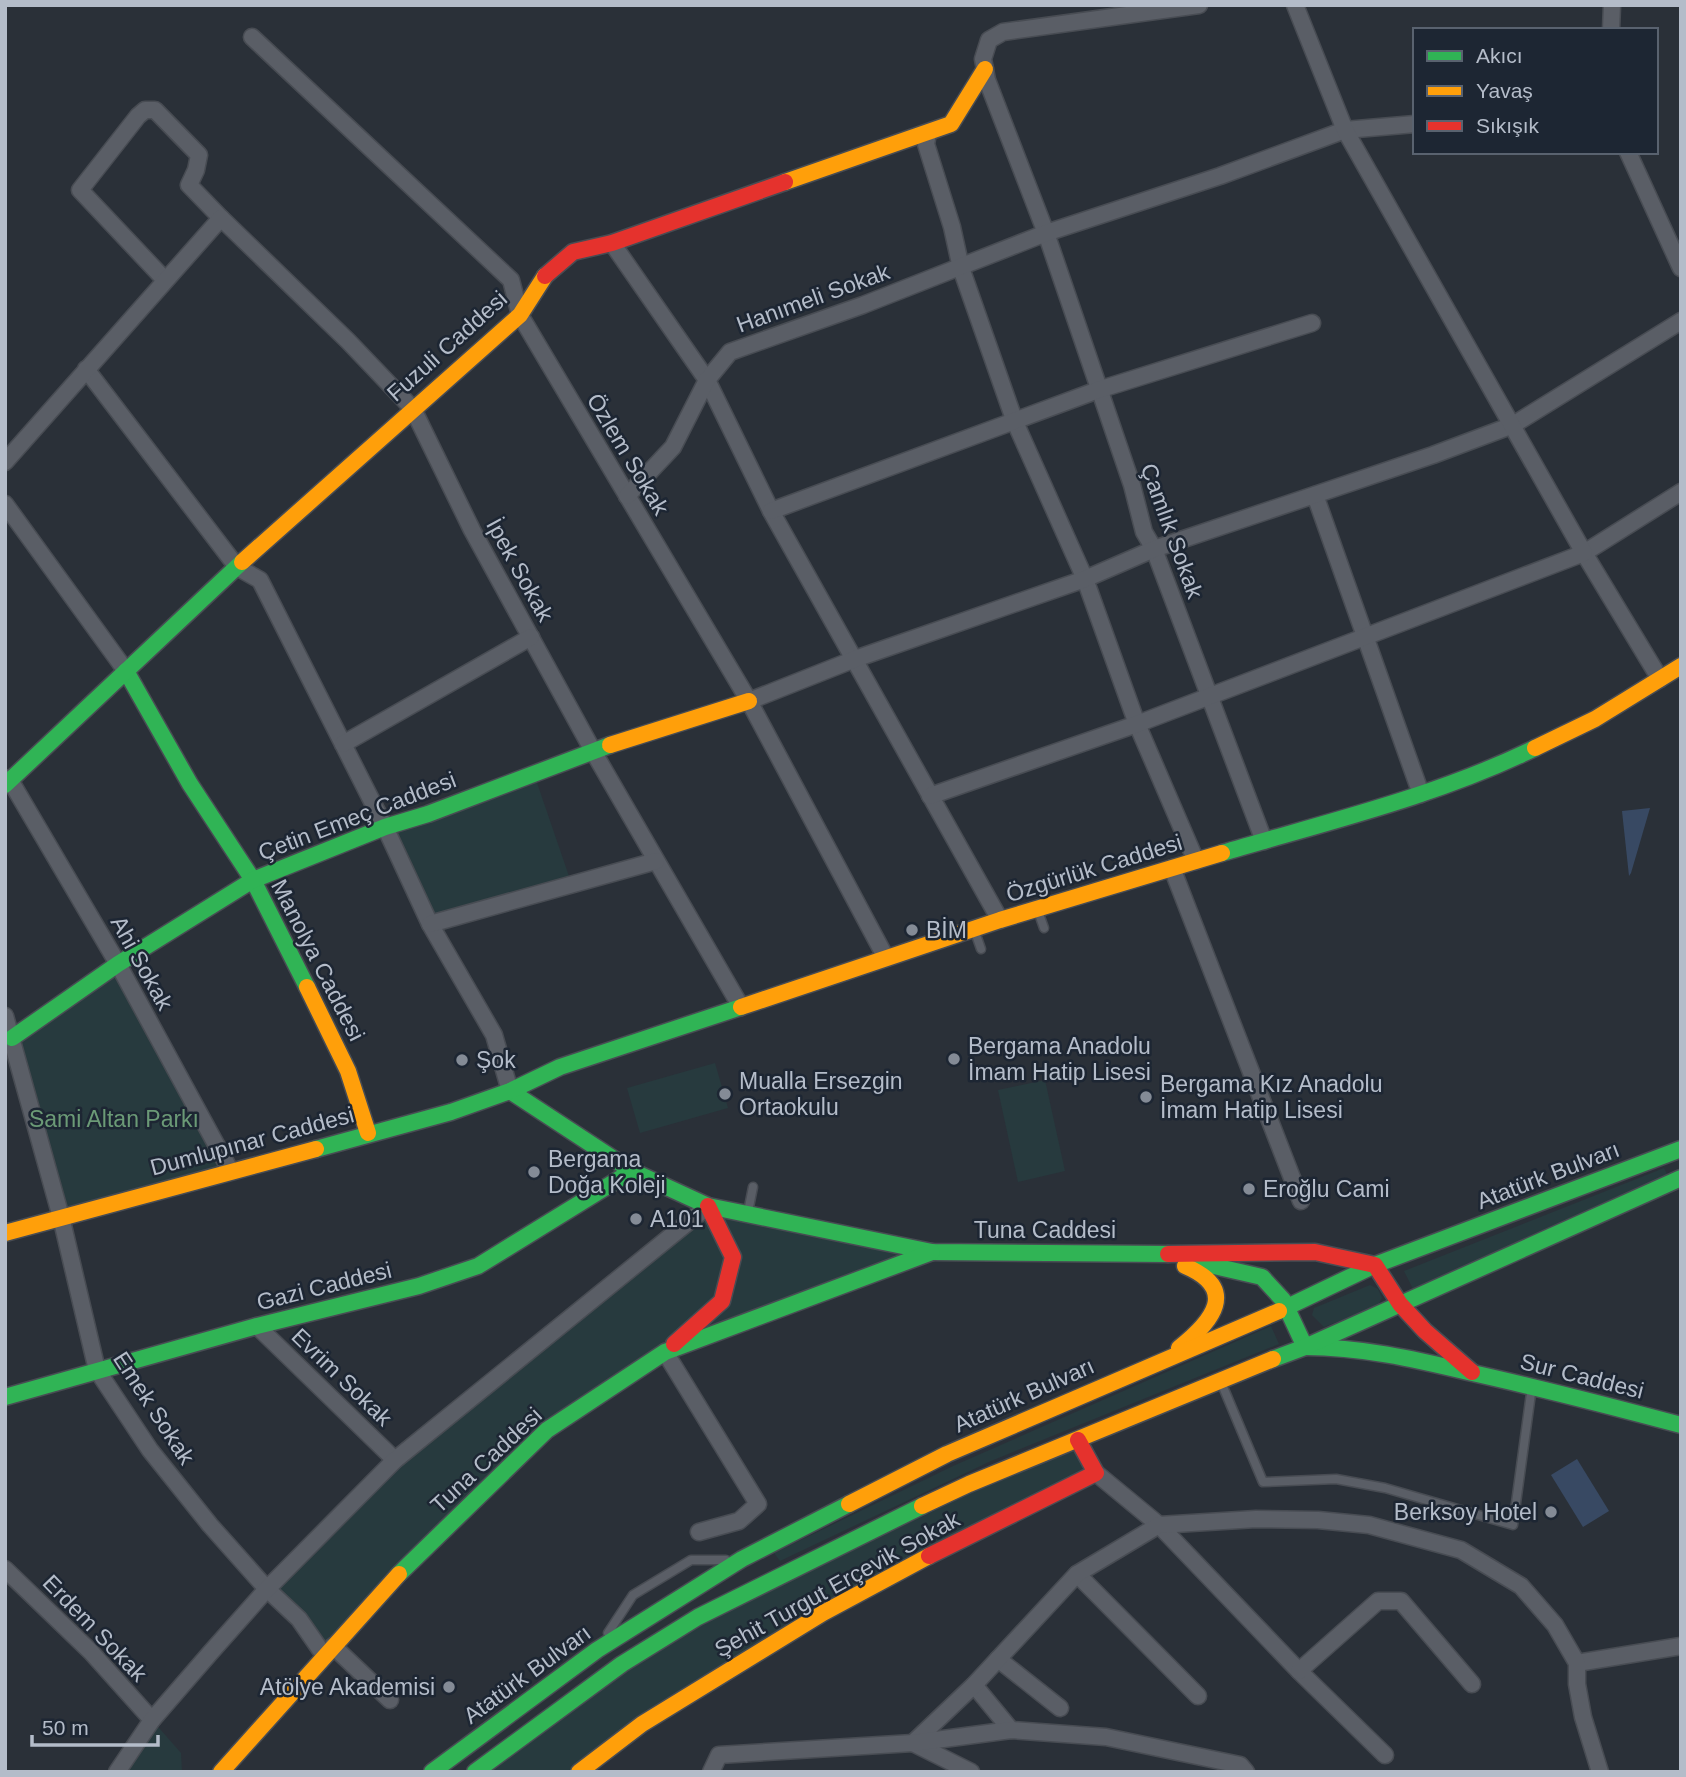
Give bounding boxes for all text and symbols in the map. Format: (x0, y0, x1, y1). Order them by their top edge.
legend (1413, 28, 1658, 154)
text: Akıcı (1476, 44, 1523, 67)
text: Yavaş (1476, 79, 1533, 102)
text: Sıkışık (1476, 114, 1540, 137)
street label: Hanımeli Sokak (733, 258, 894, 338)
street label: Fuzuli Caddesi (382, 285, 512, 407)
street label: Özlem Sokak (582, 389, 675, 520)
street label: Çamlık Sokak (1136, 460, 1209, 603)
street label: İpek Sokak (481, 514, 559, 626)
street label: Çetin Emeç Caddesi (254, 766, 460, 866)
street label: Özgürlük Caddesi (1003, 829, 1185, 907)
street label: Manolya Caddesi (266, 875, 370, 1045)
street label: Ahi Sokak (106, 911, 179, 1015)
place label: BİM (926, 917, 967, 943)
marker: BİM (904, 922, 920, 938)
place label: Bergama Anadolu İmam Hatip Lisesi (968, 1033, 1151, 1085)
place label: Şok (476, 1047, 516, 1073)
marker: Bergama Anadolu İmam Hatip Lisesi (946, 1051, 962, 1067)
marker: Şok (454, 1052, 470, 1068)
place label: Mualla Ersezgin Ortaokulu (739, 1068, 903, 1120)
place label: Bergama Kız Anadolu İmam Hatip Lisesi (1160, 1071, 1382, 1123)
marker: Mualla Ersezgin Ortaokulu (717, 1086, 733, 1102)
marker: Bergama Kız Anadolu İmam Hatip Lisesi (1138, 1089, 1154, 1105)
street label: Dumlupınar Caddesi (147, 1101, 357, 1181)
park label: Sami Altan Parkı (29, 1106, 199, 1132)
street label: Atatürk Bulvarı (1473, 1136, 1623, 1214)
place label: Bergama Doğa Koleji (548, 1146, 666, 1198)
marker: Bergama Doğa Koleji (526, 1164, 542, 1180)
place label: Eroğlu Cami (1263, 1176, 1390, 1202)
marker: Eroğlu Cami (1241, 1181, 1257, 1197)
place label: A101 (650, 1206, 704, 1232)
marker: A101 (628, 1211, 644, 1227)
street label: Tuna Caddesi (974, 1217, 1116, 1243)
street label: Gazi Caddesi (254, 1257, 394, 1315)
street label: Evrim Sokak (287, 1323, 398, 1432)
street label: Emek Sokak (108, 1347, 200, 1470)
street label: Sur Caddesi (1517, 1348, 1647, 1404)
street label: Atatürk Bulvarı (950, 1352, 1098, 1438)
street label: Tuna Caddesi (425, 1402, 547, 1518)
place label: Berksoy Hotel (1394, 1499, 1537, 1525)
marker: Berksoy Hotel (1543, 1504, 1559, 1520)
street label: Şehit Turgut Erçevik Sokak (710, 1505, 964, 1662)
street label: Erdem Sokak (38, 1569, 153, 1687)
street label: Atatürk Bulvarı (458, 1619, 596, 1729)
place label: Atölye Akademisi (260, 1674, 435, 1700)
marker: Atölye Akademisi (441, 1679, 457, 1695)
scale bar (32, 1704, 158, 1748)
text: 50 m (42, 1716, 89, 1739)

